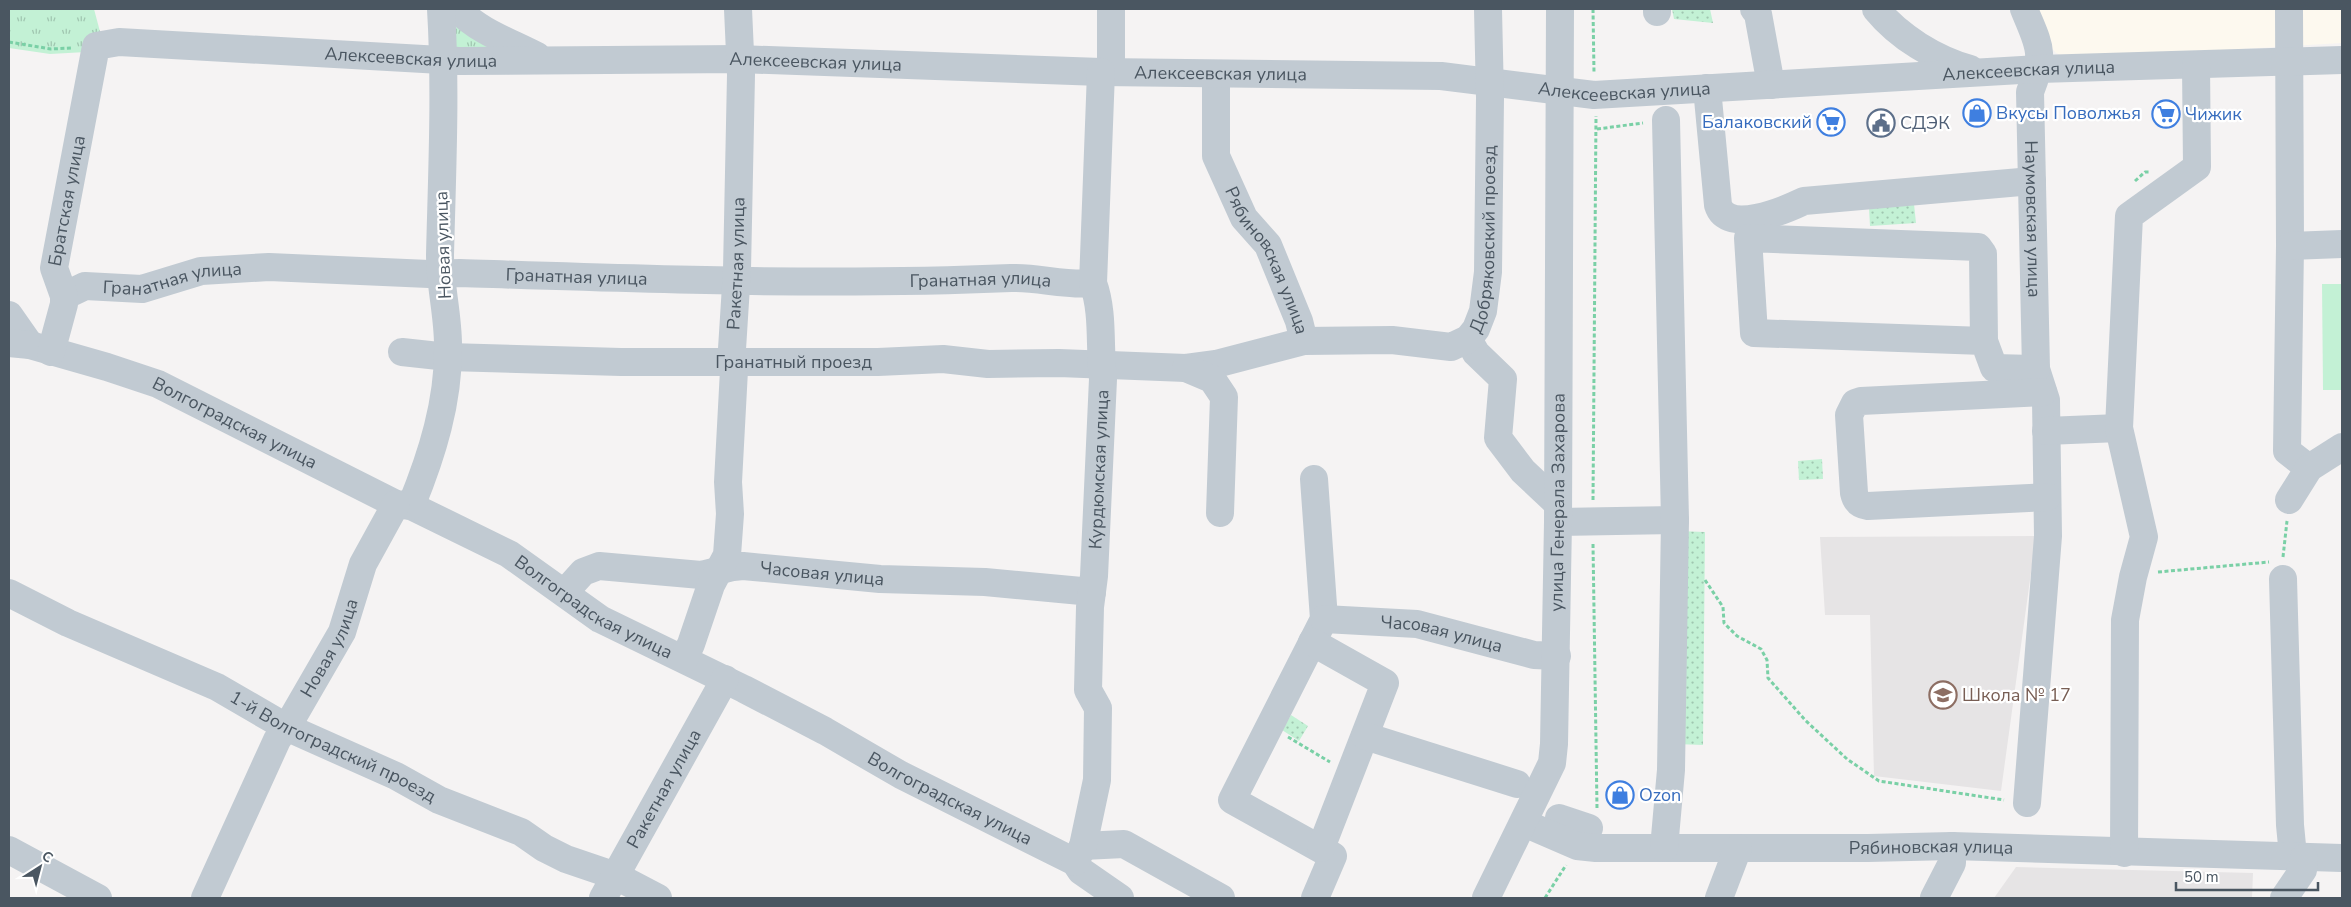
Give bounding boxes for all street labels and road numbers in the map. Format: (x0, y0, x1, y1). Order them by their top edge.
street label: Алексеевская улица (324, 42, 497, 73)
street label: Алексеевская улица (729, 47, 902, 77)
street label: Алексеевская улица (1942, 55, 2115, 87)
street label: Алексеевская улица (1134, 60, 1307, 86)
street label: Алексеевская улица (1537, 76, 1711, 108)
street label: Братская улица (43, 133, 91, 268)
street label: Наумовская улица (2019, 140, 2046, 298)
street label: Добряковский проезд (1464, 145, 1501, 337)
street label: Рябиновская улица (1219, 183, 1314, 337)
street label: Новая улица (429, 191, 457, 299)
street label: Ракетная улица (721, 197, 750, 331)
street label: Гранатная улица (102, 257, 243, 301)
street label: Гранатная улица (505, 263, 648, 291)
street label: Гранатная улица (909, 266, 1053, 293)
street label: Гранатный проезд (715, 350, 872, 374)
street label: Волгоградская улица (148, 371, 321, 474)
street label: Курдюмская улица (1083, 389, 1115, 550)
street label: улица Генерала Захарова (1544, 393, 1571, 612)
street label: Волгоградская улица (510, 550, 677, 664)
street label: Часовая улица (759, 556, 885, 591)
street label: Новая улица (295, 596, 364, 702)
street label: Часовая улица (1380, 610, 1505, 658)
street label: 1-й Волгоградский проезд (226, 685, 441, 808)
street label: Ракетная улица (621, 725, 707, 853)
street label: Волгоградская улица (863, 746, 1036, 851)
street label: Рябиновская улица (1849, 834, 2014, 860)

